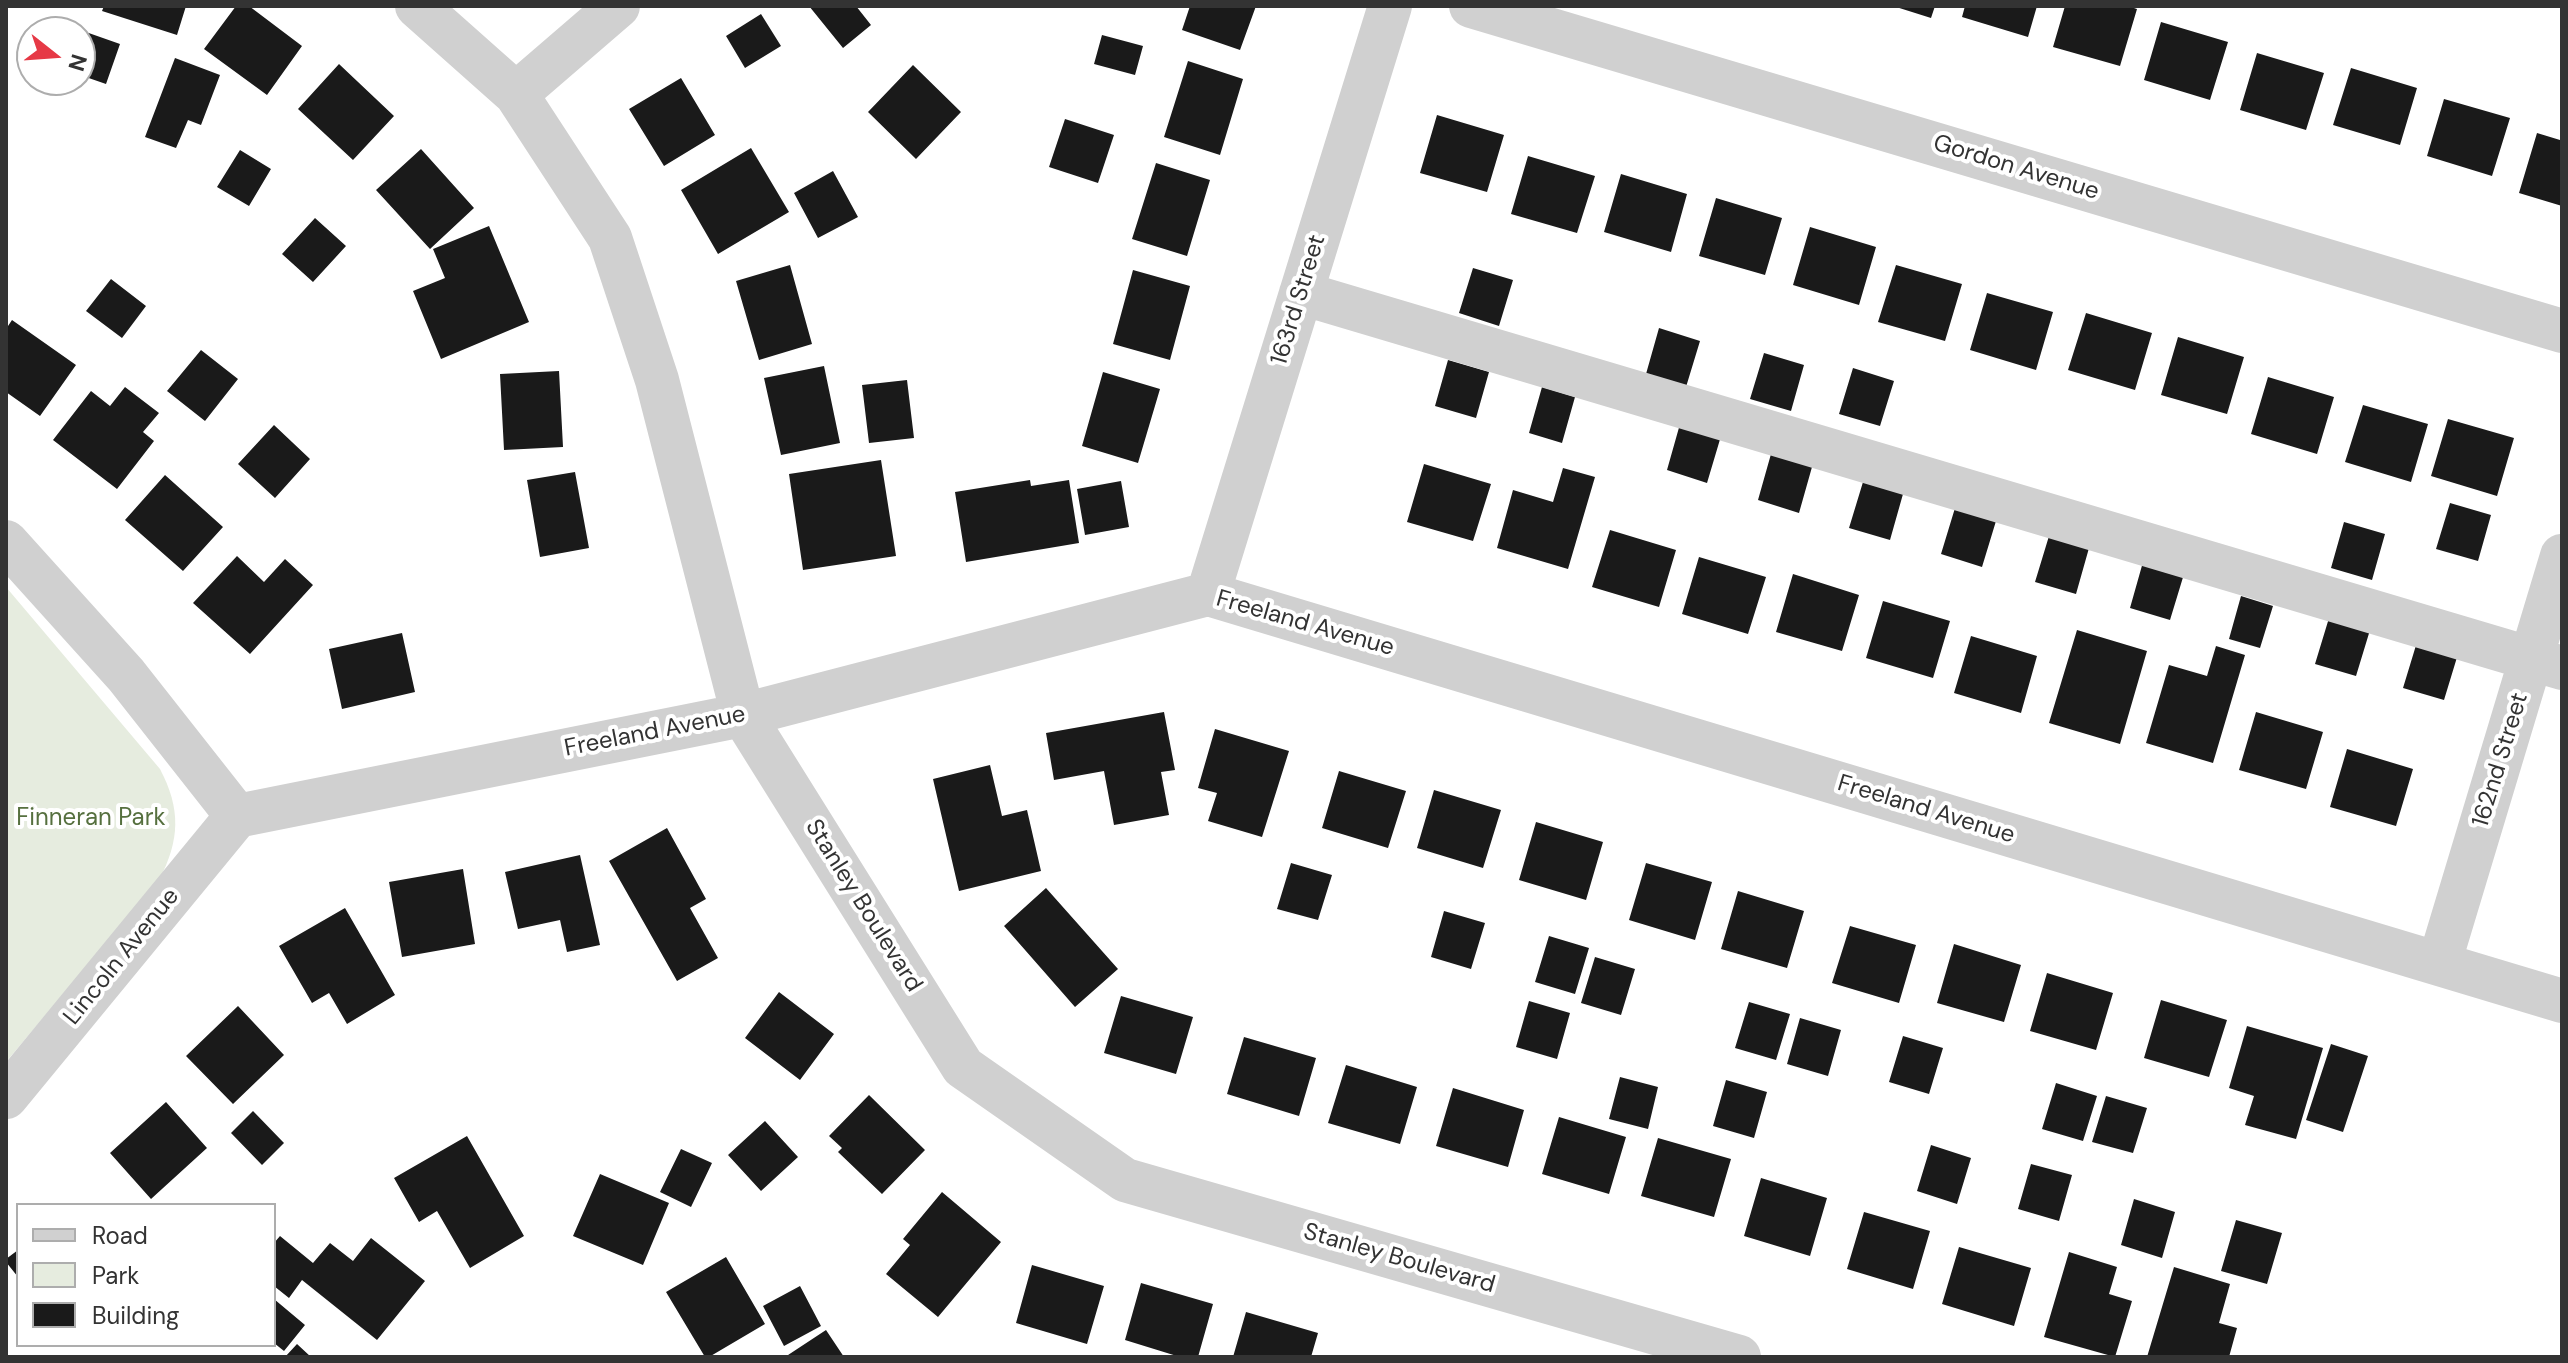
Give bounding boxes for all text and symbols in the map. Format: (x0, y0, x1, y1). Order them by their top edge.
north arrow (16, 16, 96, 96)
text: N (61, 51, 94, 74)
street label: Gordon Avenue (1930, 129, 2102, 207)
street label: 163rd Street (1266, 231, 1332, 369)
street label: Freeland Avenue (1213, 585, 1397, 663)
street label: 162nd Street (2467, 689, 2535, 831)
street label: Freeland Avenue (562, 700, 748, 764)
street label: Freeland Avenue (1834, 769, 2018, 851)
park label: Finneran Park (16, 805, 166, 833)
street label: Stanley Boulevard (798, 814, 928, 998)
street label: Lincoln Avenue (58, 883, 186, 1031)
legend (16, 1203, 276, 1347)
street label: Stanley Boulevard (1300, 1218, 1498, 1300)
text: Road (92, 1220, 148, 1251)
text: Park (92, 1260, 139, 1291)
text: Building (92, 1300, 179, 1331)

